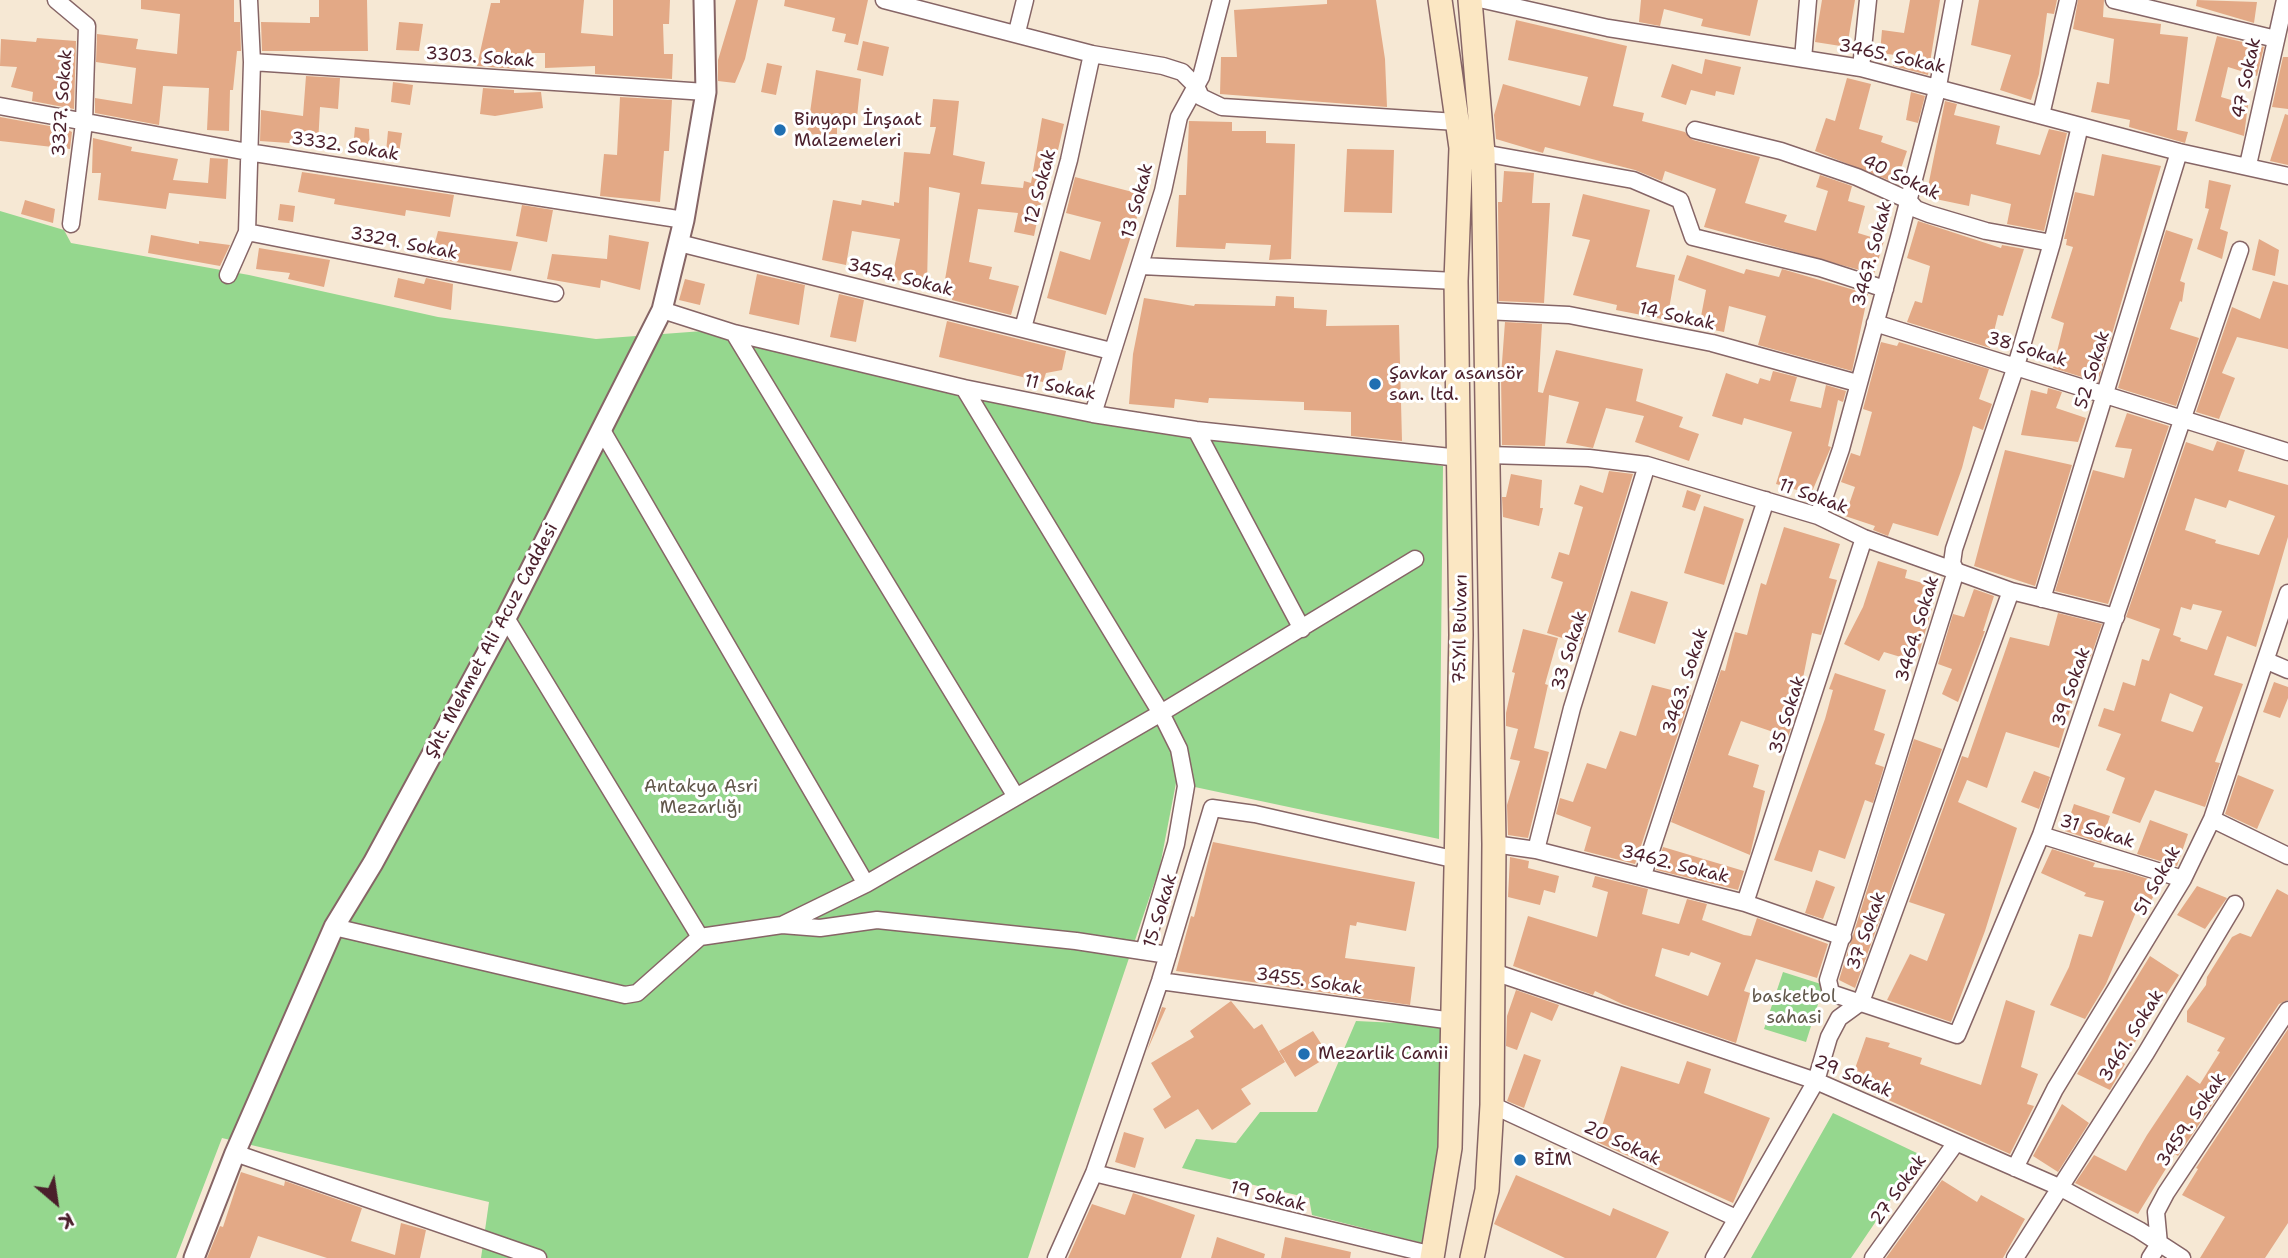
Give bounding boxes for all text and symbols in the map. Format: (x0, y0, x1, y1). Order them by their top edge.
street label: 3465. Sokak (1837, 35, 1947, 79)
street label: 47 Sokak (2228, 36, 2266, 120)
street label: 3303. Sokak (424, 43, 536, 73)
street label: 3327. Sokak (48, 49, 78, 157)
place label: Binyapı İnşaat Malzemeleri (794, 109, 922, 152)
marker: Binyapı İnşaat Malzemeleri (772, 122, 788, 138)
street label: 3332. Sokak (290, 128, 400, 166)
street label: 12 Sokak (1021, 147, 1061, 227)
street label: 40 Sokak (1859, 151, 1943, 205)
street label: 13 Sokak (1118, 161, 1158, 241)
street label: 3467. Sokak (1849, 199, 1897, 309)
street label: 3329. Sokak (348, 223, 460, 265)
street label: 3454. Sokak (845, 254, 955, 302)
street label: 14 Sokak (1637, 298, 1717, 336)
street label: 38 Sokak (1984, 328, 2070, 372)
street label: 52 Sokak (2071, 328, 2115, 412)
place label: Şavkar asansör san. ltd. (1389, 363, 1524, 406)
street label: 11 Sokak (1022, 370, 1098, 406)
marker: Şavkar asansör san. ltd. (1367, 376, 1383, 392)
street label: 11 Sokak (1775, 474, 1851, 520)
street label: Şht. Mehmet Ali Acuz Caddesi (421, 520, 563, 762)
street label: 3464. Sokak (1892, 573, 1944, 685)
street label: 75.Yıl Bulvarı (1449, 574, 1473, 684)
street label: 33 Sokak (1548, 609, 1592, 693)
street label: 3463. Sokak (1659, 625, 1713, 737)
street label: 39 Sokak (2048, 645, 2096, 729)
street label: 35 Sokak (1765, 673, 1811, 757)
park label: Antakya Asri Mezarlığı (644, 776, 758, 818)
street label: 31 Sokak (2057, 810, 2137, 854)
street label: 3462. Sokak (1619, 841, 1731, 889)
street label: 51 Sokak (2130, 843, 2186, 919)
street label: 15 Sokak (1140, 871, 1182, 951)
street label: 37 Sokak (1843, 889, 1891, 973)
street label: 3455. Sokak (1254, 964, 1364, 1000)
park label: basketbol sahasi (1752, 986, 1836, 1028)
street label: 3461. Sokak (2095, 986, 2169, 1086)
place label: Mezarlik Camii (1318, 1043, 1449, 1065)
marker: Mezarlik Camii (1296, 1046, 1312, 1062)
street label: 29 Sokak (1811, 1051, 1895, 1103)
street label: 3459. Sokak (2153, 1069, 2231, 1171)
street label: 20 Sokak (1580, 1117, 1664, 1171)
place label: BİM (1534, 1149, 1572, 1171)
street label: 27 Sokak (1866, 1151, 1932, 1229)
marker: BİM (1512, 1152, 1528, 1168)
north arrow (21, 1167, 91, 1237)
street label: 19 Sokak (1228, 1177, 1308, 1217)
text: K (55, 1207, 78, 1235)

